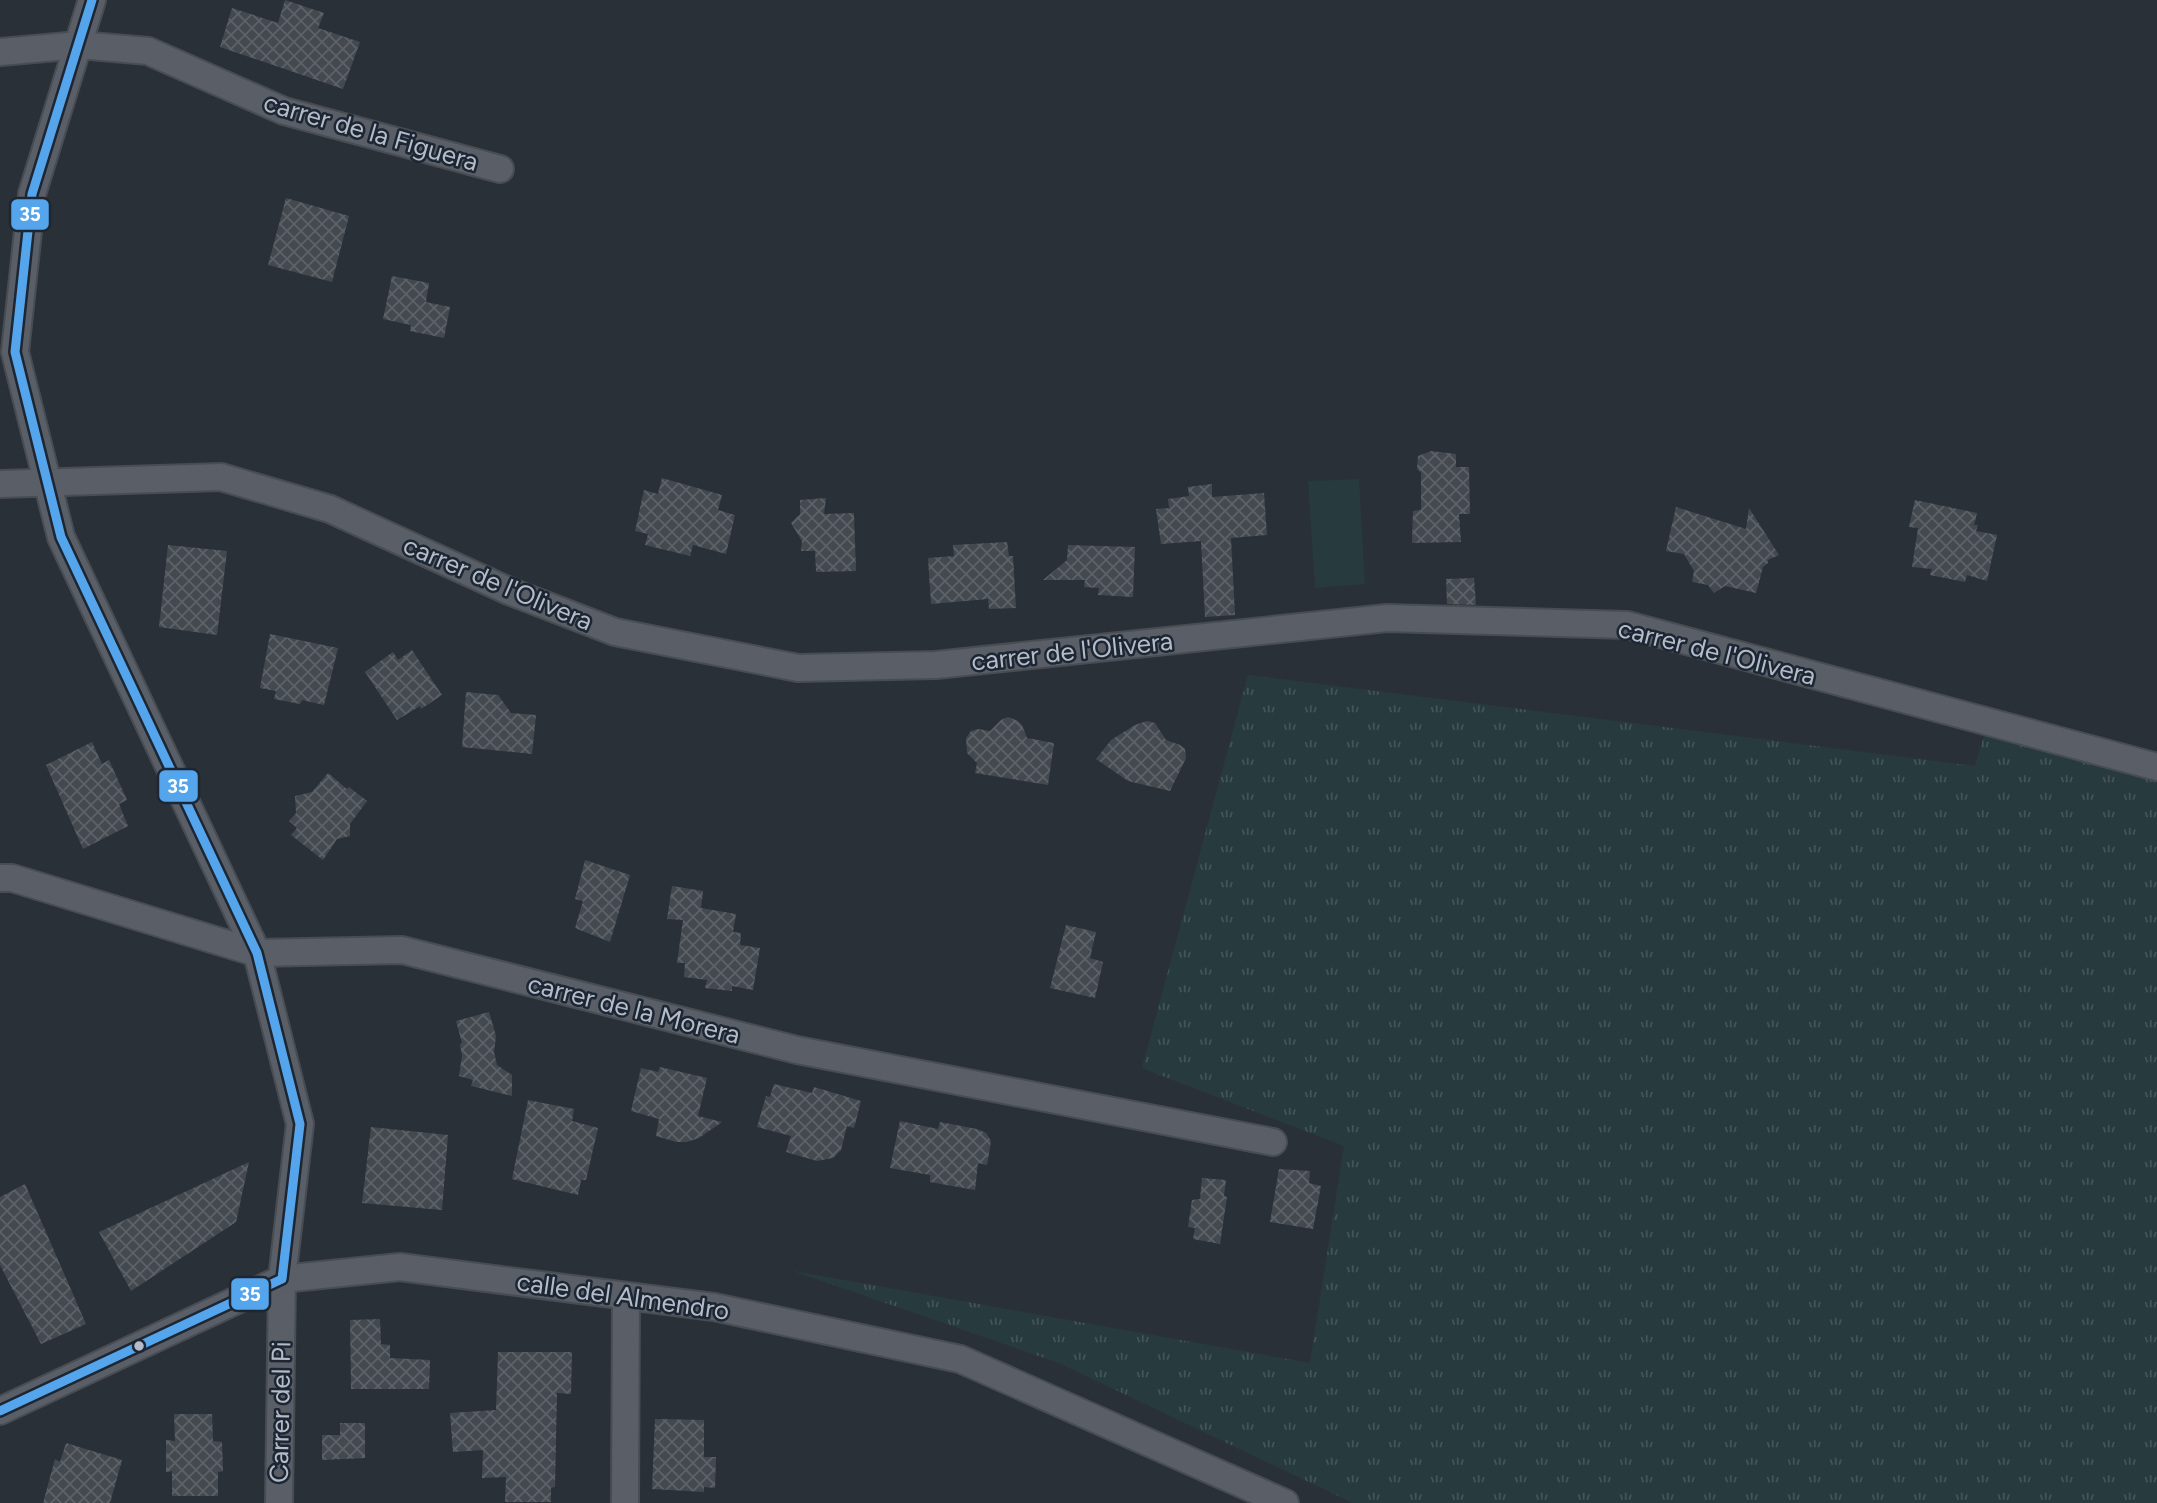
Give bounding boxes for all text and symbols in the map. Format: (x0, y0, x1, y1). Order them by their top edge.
street label: carrer de la Figuera (260, 86, 482, 178)
line badge: 35 (10, 198, 50, 231)
text: 35 (19, 203, 41, 226)
street label: carrer de l'Olivera (399, 529, 597, 637)
street label: carrer de l'Olivera (1615, 612, 1819, 692)
street label: carrer de l'Olivera (970, 625, 1174, 677)
line badge: 35 (158, 769, 199, 803)
text: 35 (167, 775, 189, 798)
street label: carrer de la Morera (525, 967, 743, 1051)
street label: calle del Almendro (515, 1265, 731, 1327)
line badge: 35 (230, 1277, 270, 1311)
text: 35 (239, 1283, 261, 1306)
unlabelled marker (132, 1339, 146, 1353)
street label: Carrer del Pi (263, 1341, 297, 1483)

